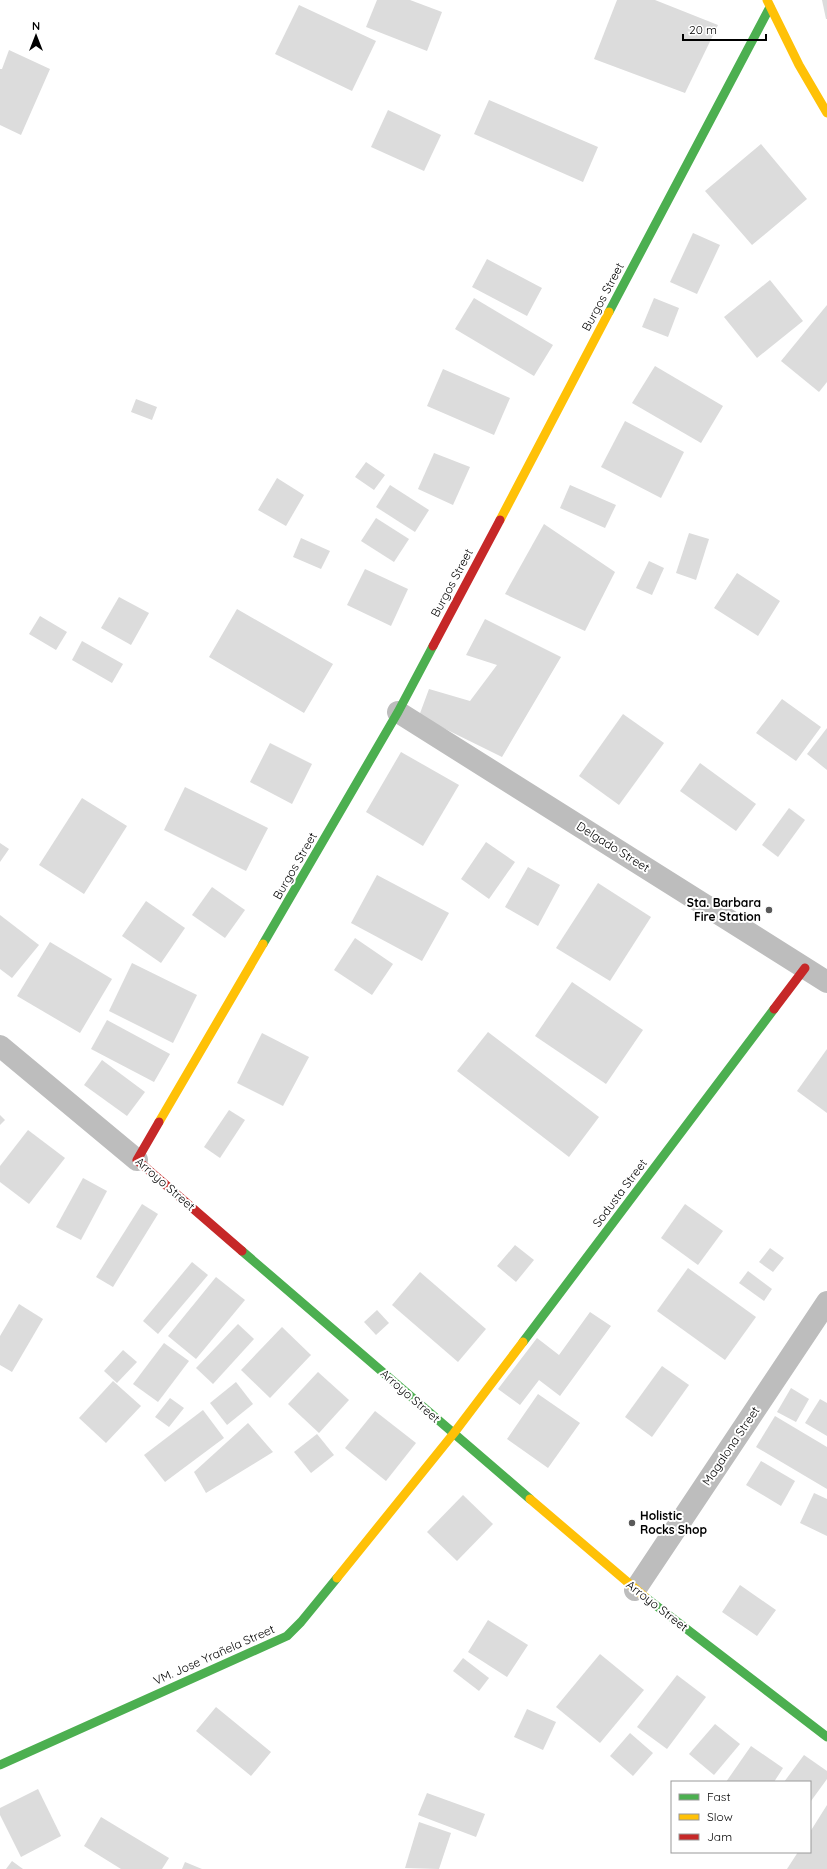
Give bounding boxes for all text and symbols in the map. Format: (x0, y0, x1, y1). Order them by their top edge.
north arrow (16, 16, 56, 56)
scale bar (683, 16, 766, 42)
text: N (32, 19, 40, 33)
text: 20 m (689, 22, 717, 37)
street label: Burgos Street (578, 260, 627, 334)
street label: Burgos Street (427, 546, 476, 620)
street label: Delgado Street (574, 818, 653, 875)
street label: Burgos Street (269, 829, 320, 902)
place label: Sta. Barbara Fire Station (687, 895, 761, 924)
marker: Sta. Barbara Fire Station (764, 905, 774, 915)
street label: Arroyo Street (132, 1154, 198, 1214)
street label: Sodusta Street (589, 1156, 650, 1230)
street label: Arroyo Street (377, 1366, 443, 1426)
street label: Magalona Street (699, 1403, 763, 1488)
place label: Holistic Rocks Shop (640, 1508, 708, 1537)
marker: Holistic Rocks Shop (627, 1518, 637, 1528)
street label: Arroyo Street (624, 1577, 691, 1634)
street label: VM. Jose Yrañela Street (151, 1621, 277, 1688)
legend (671, 1781, 811, 1853)
text: Fast (707, 1789, 731, 1804)
text: Slow (707, 1809, 733, 1824)
text: Jam (707, 1829, 732, 1844)

